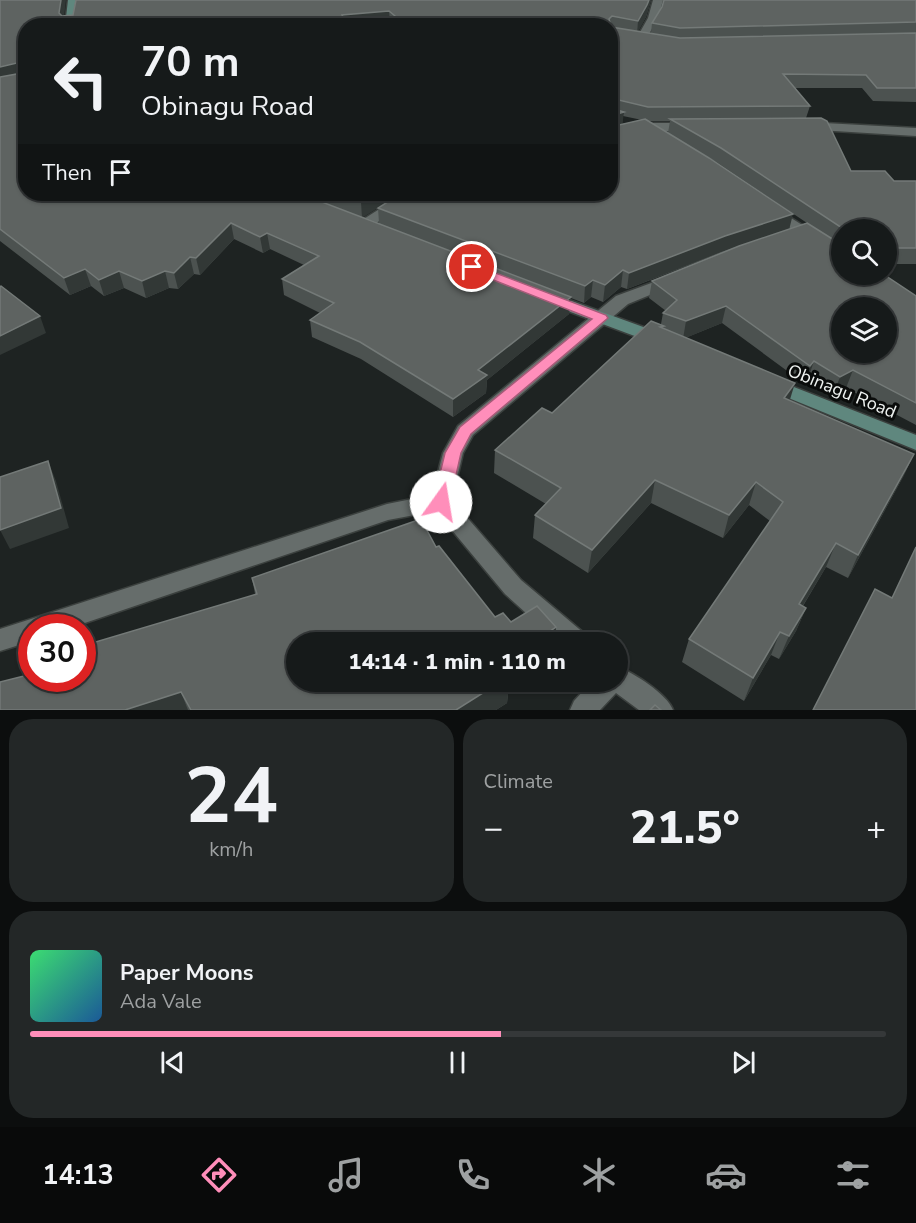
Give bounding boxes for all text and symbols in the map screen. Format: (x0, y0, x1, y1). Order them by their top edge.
text: 70 m (141, 34, 240, 91)
icon: left (42, 42, 120, 120)
text: Obinagu Road (141, 88, 314, 125)
icon: arrive (104, 156, 137, 189)
text: Then (42, 158, 92, 188)
map controls (831, 219, 897, 363)
button: search (831, 219, 897, 285)
pin (446, 241, 497, 292)
icon: arrive (455, 250, 488, 283)
button: layers (831, 297, 897, 363)
street label: Obinagu Road (784, 358, 900, 424)
position arrow (409, 470, 473, 534)
speed limit sign: 30 (18, 614, 96, 692)
text: 14:14 · 1 min · 110 m (348, 647, 566, 677)
text: 24 (184, 743, 278, 850)
text: Climate (484, 768, 553, 795)
text: 21.5° (630, 798, 740, 859)
text: − (484, 806, 503, 851)
text: + (866, 806, 886, 851)
text: km/h (209, 836, 253, 863)
text: Paper Moons (120, 958, 254, 988)
text: Ada Vale (120, 988, 202, 1015)
icon: previous (156, 1046, 189, 1079)
icon: pause (441, 1046, 474, 1079)
icon: next (727, 1046, 760, 1079)
icon: directions (198, 1154, 240, 1196)
icon: music (325, 1154, 367, 1196)
icon: phone (452, 1154, 494, 1196)
icon: climate (578, 1154, 620, 1196)
icon: car (705, 1154, 747, 1196)
icon: filters (832, 1154, 874, 1196)
text: 14:13 (42, 1157, 114, 1194)

